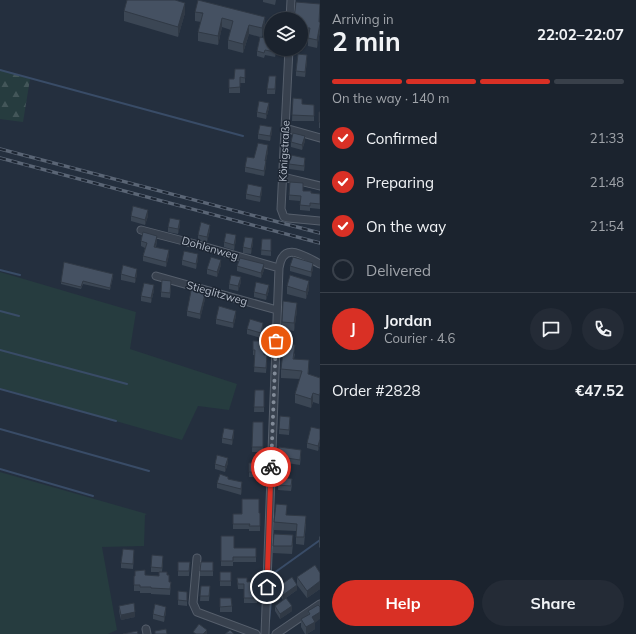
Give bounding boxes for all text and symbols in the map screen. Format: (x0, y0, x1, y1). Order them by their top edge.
text: Arriving in (332, 11, 394, 27)
map controls (264, 12, 308, 56)
button: layers (264, 12, 308, 56)
text: 2 min (332, 25, 401, 58)
text: 22:02–22:07 (537, 25, 624, 44)
text: On the way · 140 m (332, 90, 449, 106)
street label: Königstraße (275, 120, 293, 182)
icon: check (332, 127, 354, 149)
text: Confirmed (366, 129, 437, 148)
text: 21:33 (590, 130, 624, 146)
icon: check (332, 171, 354, 193)
text: Preparing (366, 173, 434, 192)
text: 21:48 (590, 174, 624, 190)
icon: check (332, 215, 354, 237)
text: On the way (366, 217, 446, 236)
text: 21:54 (590, 218, 624, 234)
street label: Dohlenweg (180, 233, 240, 263)
text: Delivered (366, 261, 431, 280)
street label: Stieglitzweg (185, 278, 249, 308)
button: chat (530, 308, 572, 350)
button: phone (582, 308, 624, 350)
text: Jordan (384, 311, 432, 330)
text: J (350, 319, 356, 338)
pin (259, 324, 293, 358)
icon: bag (265, 330, 287, 352)
text: Courier · 4.6 (384, 330, 455, 346)
text: Order #2828 (332, 381, 420, 400)
text: €47.52 (575, 381, 624, 400)
courier (251, 447, 291, 487)
icon: bike (260, 456, 282, 478)
pin (250, 570, 284, 604)
icon: home (256, 576, 278, 598)
button: Help (332, 580, 474, 626)
button: Share (482, 580, 624, 626)

